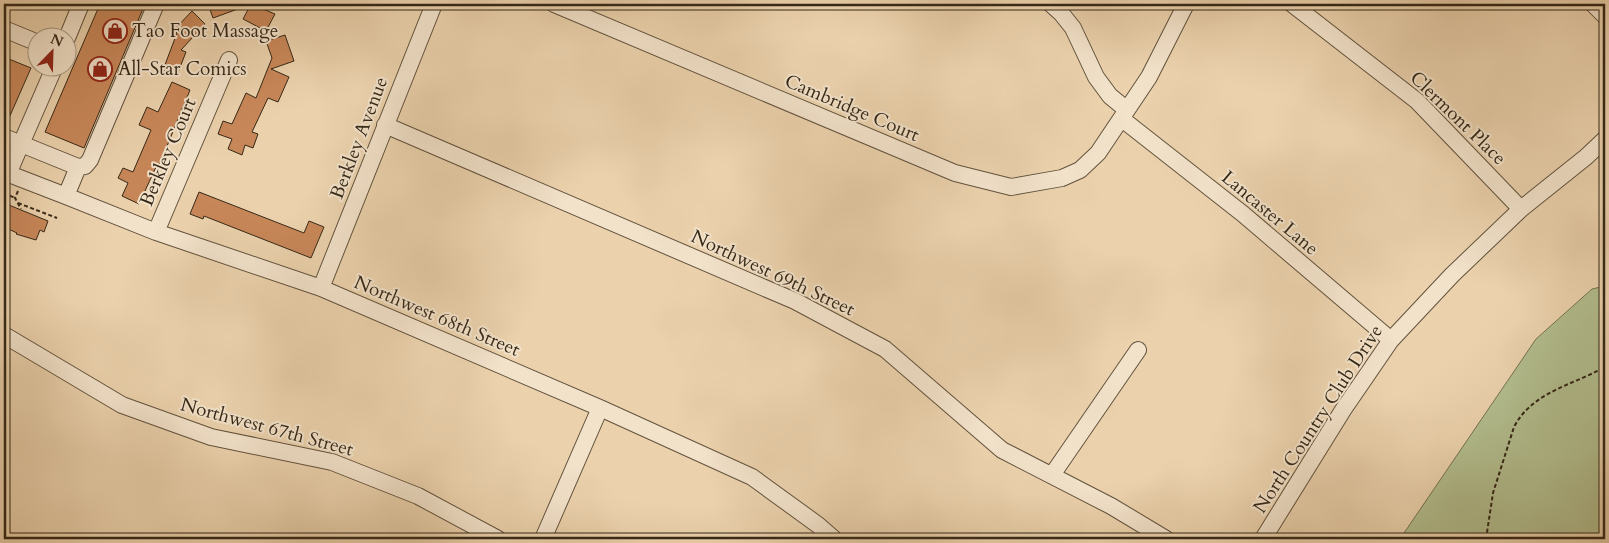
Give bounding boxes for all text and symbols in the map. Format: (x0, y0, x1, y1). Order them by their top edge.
shop icon: Tao Foot Massage (102, 18, 128, 44)
place label: Tao Foot Massage (132, 18, 278, 44)
north arrow (28, 28, 78, 78)
text: N (48, 29, 66, 52)
shop icon: All-Star Comics (87, 56, 113, 82)
place label: All-Star Comics (118, 56, 247, 82)
street label: Clermont Place (1404, 65, 1512, 171)
street label: Cambridge Court (781, 68, 923, 148)
street label: Berkley Avenue (324, 73, 394, 203)
street label: Berkley Court (133, 94, 203, 210)
street label: Lancaster Lane (1216, 165, 1324, 261)
street label: Northwest 69th Street (687, 224, 859, 322)
street label: Northwest 68th Street (350, 269, 524, 363)
street label: North Country Club Drive (1247, 320, 1389, 518)
street label: Northwest 67th Street (178, 391, 356, 463)

